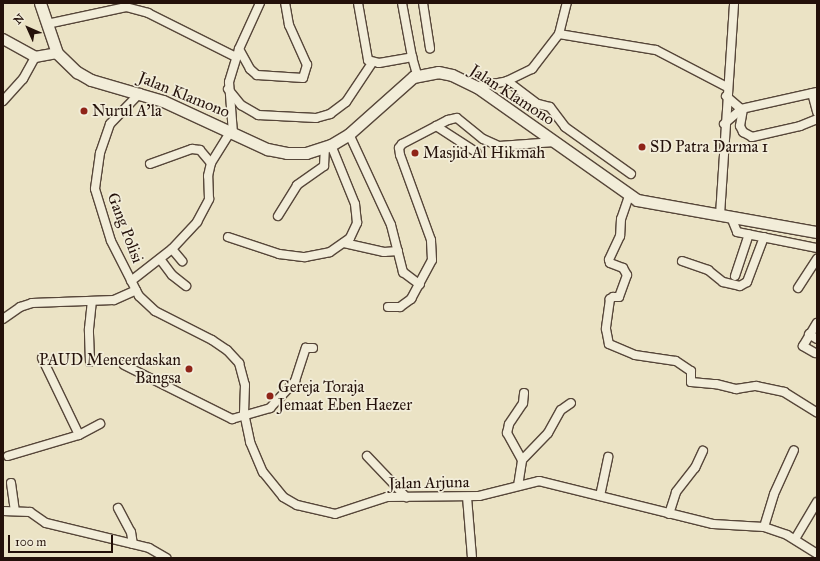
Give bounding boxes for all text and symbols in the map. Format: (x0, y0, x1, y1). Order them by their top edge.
north arrow (8, 8, 48, 48)
text: N (11, 11, 27, 27)
street label: Jalan Klamono (466, 61, 558, 129)
street label: Jalan Klamono (135, 68, 233, 122)
place label: Nurul A'la (92, 101, 162, 121)
marker: Nurul A'la (79, 106, 89, 116)
place label: SD Patra Darma 1 (650, 137, 768, 157)
marker: SD Patra Darma 1 (637, 142, 647, 152)
place label: Masjid Al Hikmah (423, 143, 545, 163)
marker: Masjid Al Hikmah (410, 148, 420, 158)
street label: Gang Polisi (103, 190, 147, 266)
place label: PAUD Mencerdaskan Bangsa (39, 350, 181, 388)
marker: PAUD Mencerdaskan Bangsa (184, 364, 194, 374)
place label: Gereja Toraja Jemaat Eben Haezer (278, 377, 412, 415)
marker: Gereja Toraja Jemaat Eben Haezer (265, 391, 275, 401)
street label: Jalan Arjuna (389, 473, 469, 493)
scale bar (10, 527, 115, 553)
text: 100 m (15, 535, 46, 549)

